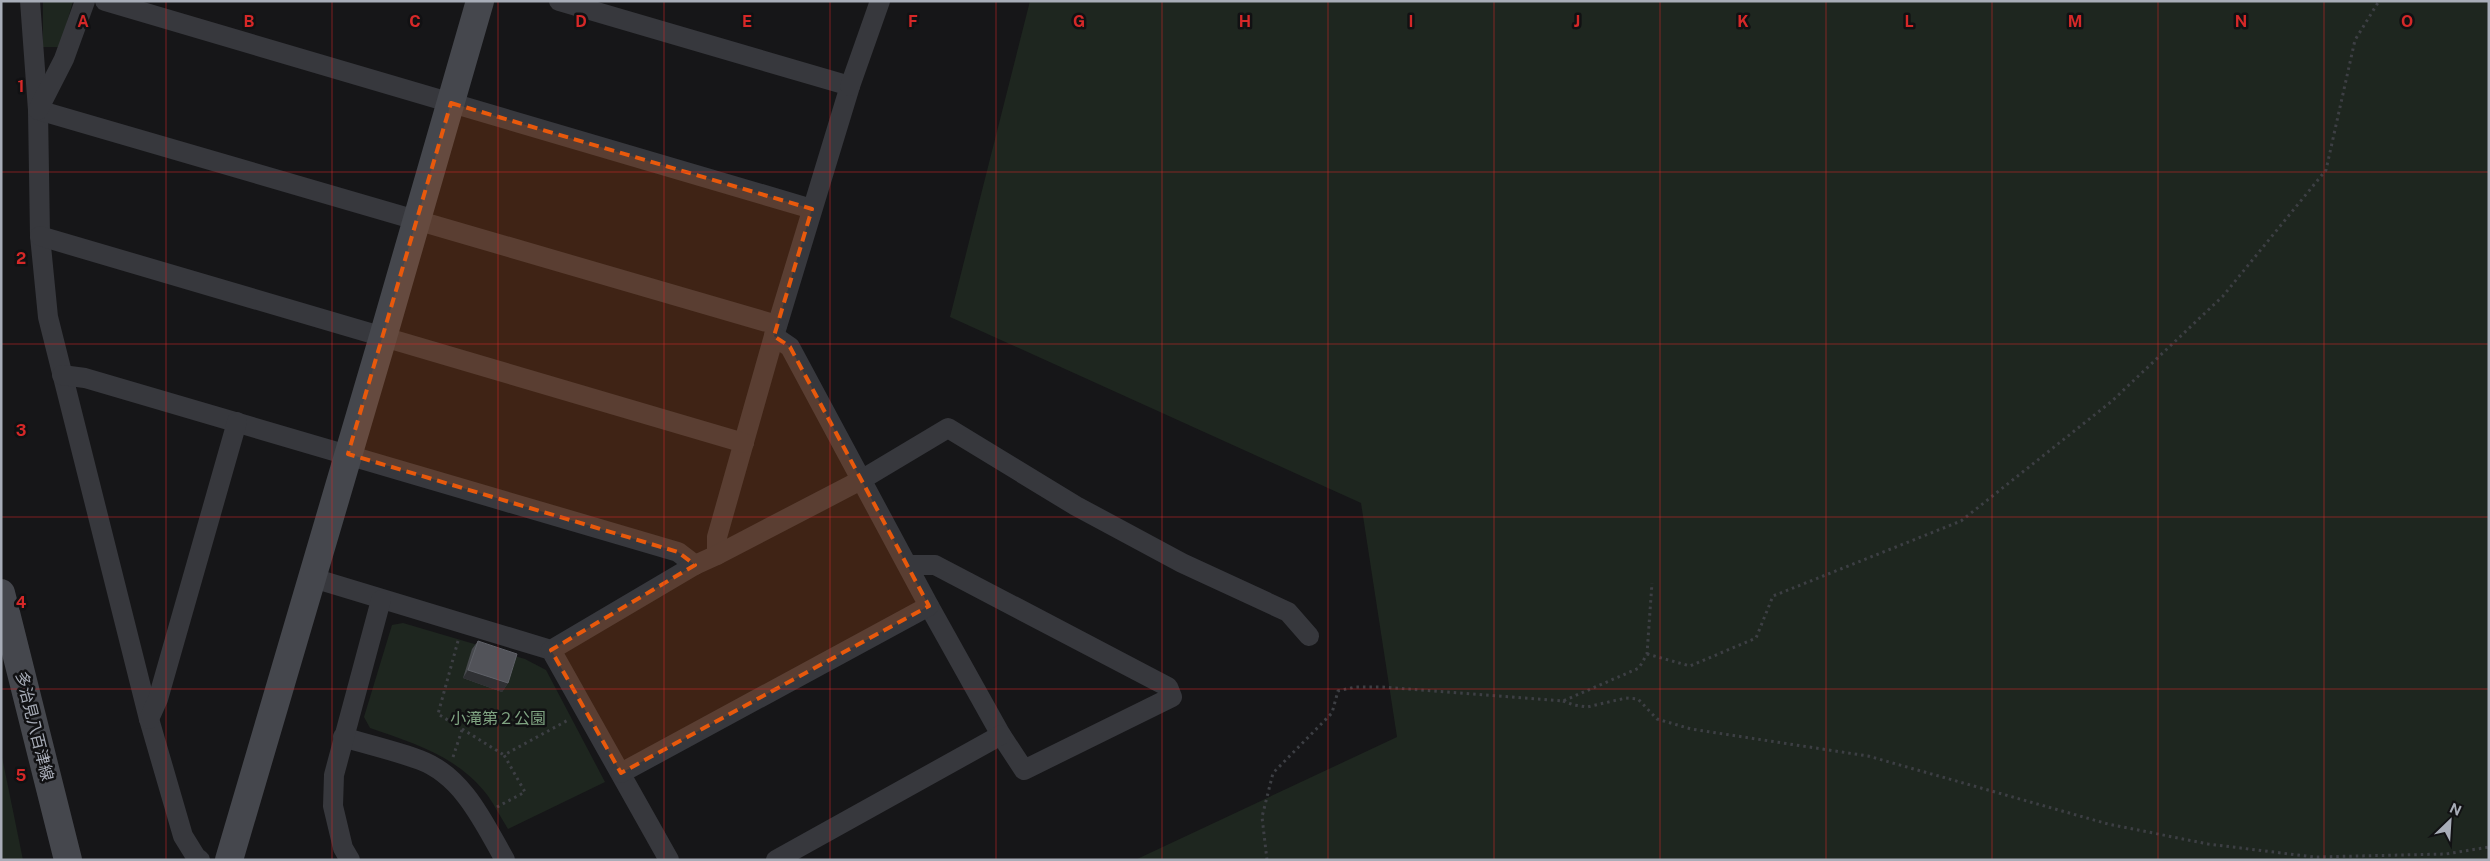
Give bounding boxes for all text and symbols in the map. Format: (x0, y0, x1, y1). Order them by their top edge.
text: A (77, 12, 89, 31)
text: B (244, 12, 255, 31)
text: C (409, 12, 421, 31)
text: D (575, 12, 587, 31)
text: E (742, 12, 752, 31)
text: F (908, 12, 918, 31)
text: G (1073, 12, 1085, 31)
text: H (1239, 12, 1251, 31)
text: I (1409, 12, 1413, 31)
text: J (1574, 12, 1580, 31)
text: K (1737, 12, 1749, 31)
text: L (1904, 12, 1914, 31)
text: M (2068, 12, 2082, 31)
text: N (2235, 12, 2247, 31)
text: O (2401, 12, 2413, 31)
text: 1 (18, 77, 24, 96)
text: 2 (16, 249, 26, 268)
text: 3 (16, 421, 26, 440)
text: 4 (16, 593, 27, 612)
street label: 多治見八百津線 (12, 669, 57, 783)
park label: 小滝第２公園 (450, 709, 546, 728)
text: 5 (16, 766, 27, 785)
north arrow (2425, 796, 2475, 846)
text: N (2447, 800, 2464, 819)

